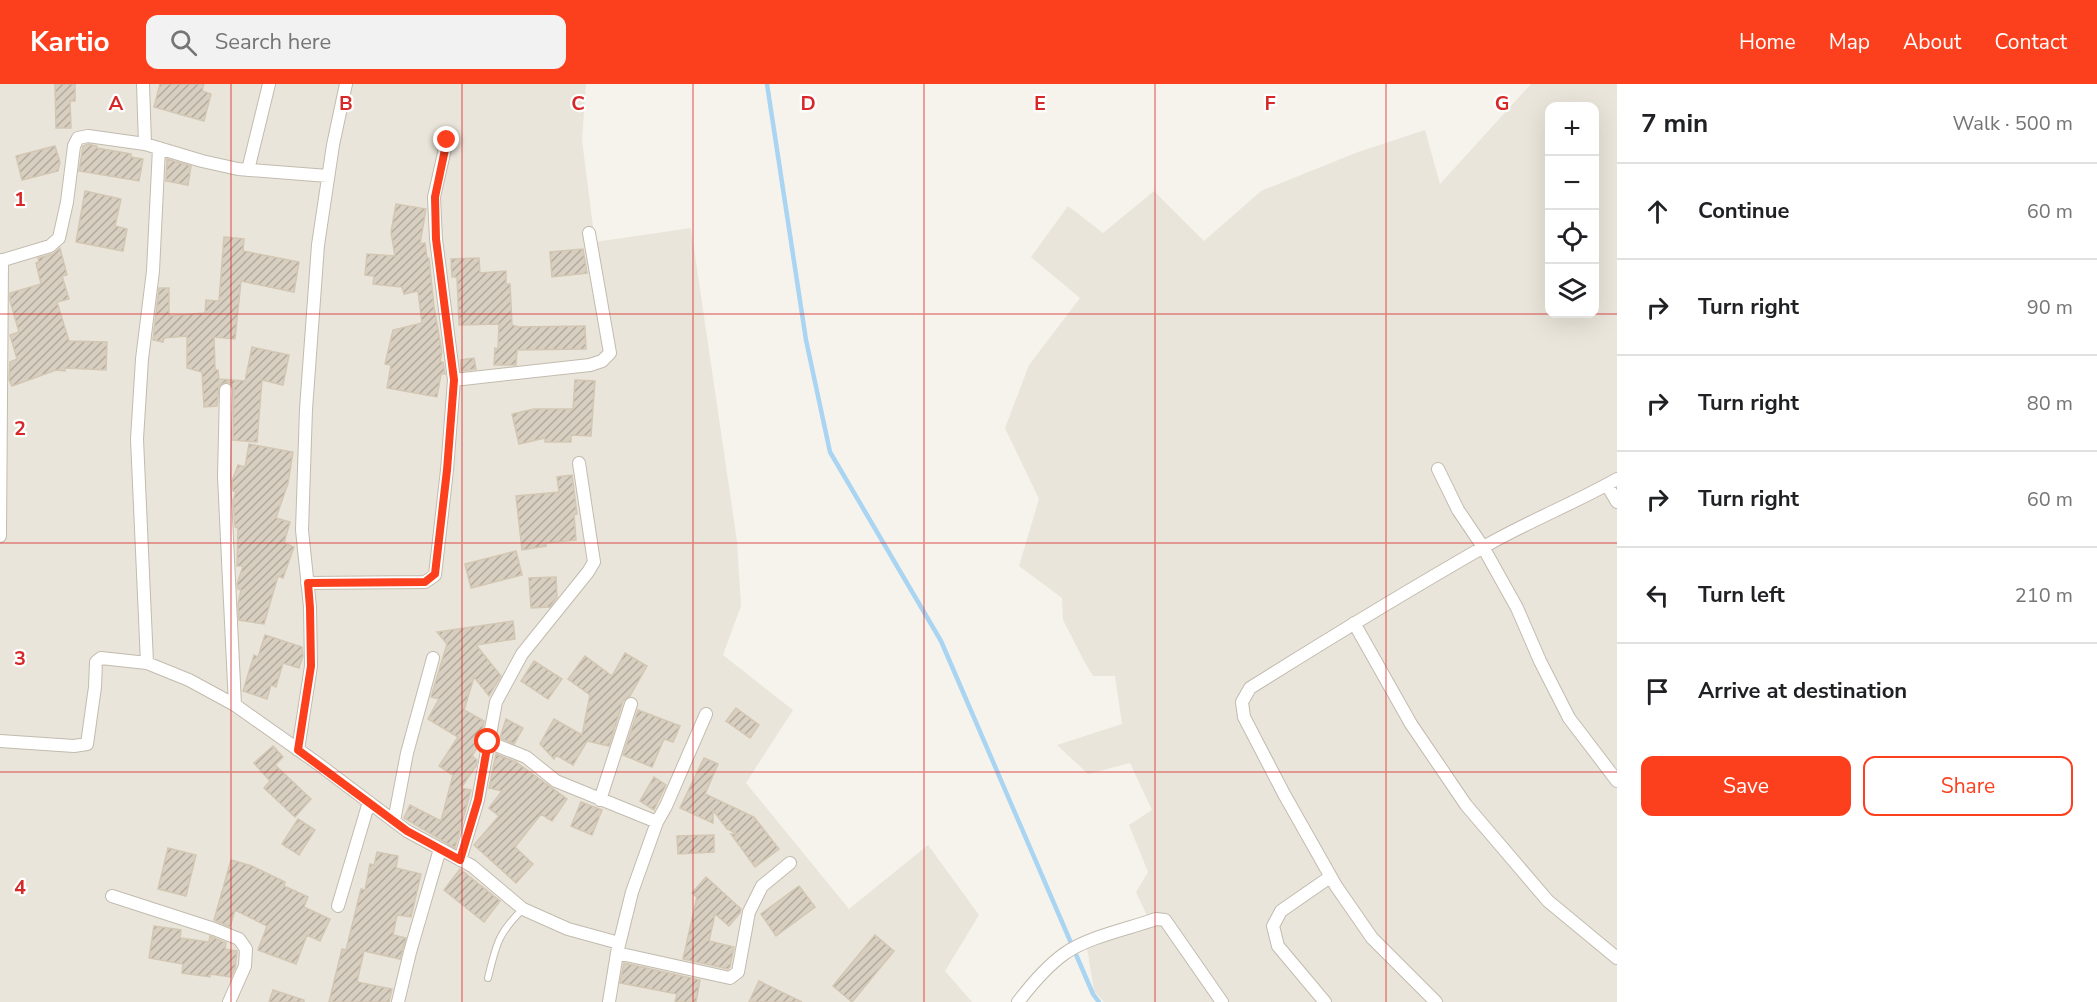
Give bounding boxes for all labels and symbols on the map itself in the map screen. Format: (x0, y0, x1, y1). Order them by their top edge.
text: A (109, 90, 124, 117)
text: B (339, 90, 353, 117)
text: C (571, 90, 585, 117)
text: D (800, 90, 816, 117)
text: E (1034, 90, 1046, 117)
text: F (1264, 90, 1276, 117)
text: G (1495, 90, 1509, 117)
route end (433, 126, 459, 152)
text: 1 (14, 186, 26, 213)
text: 2 (14, 415, 26, 442)
text: 3 (14, 645, 26, 672)
route start (474, 728, 500, 754)
text: 4 (14, 874, 26, 901)

